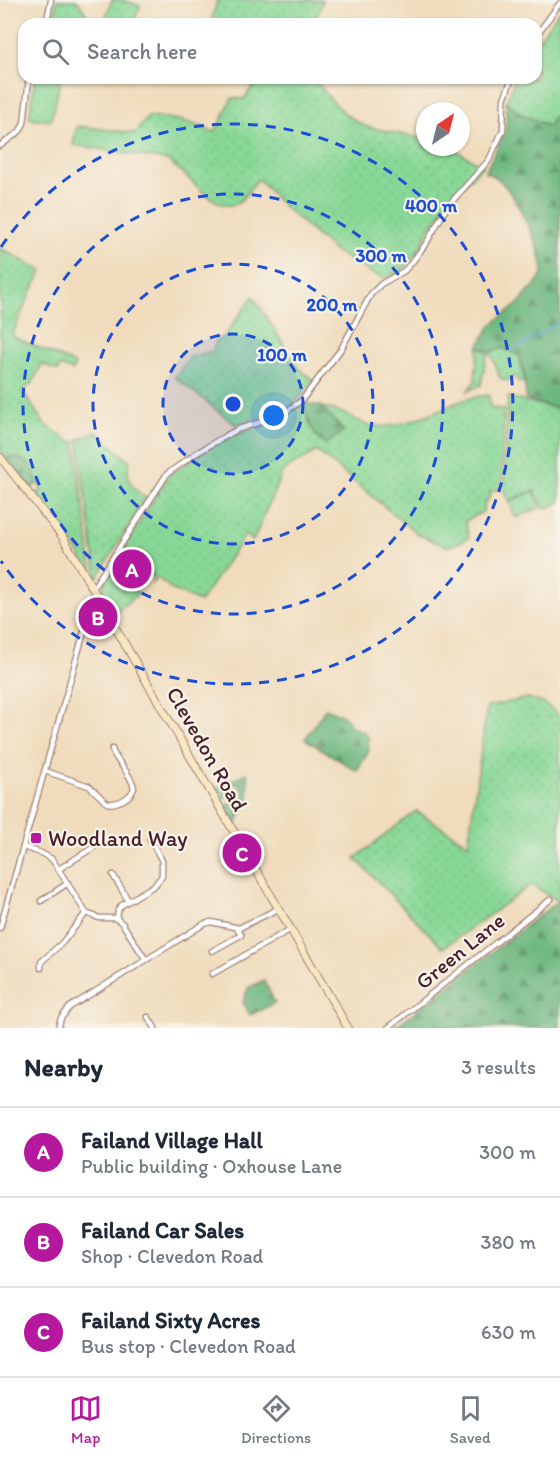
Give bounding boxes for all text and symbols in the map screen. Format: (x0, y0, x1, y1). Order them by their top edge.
search box (18, 18, 542, 84)
icon: search (39, 35, 72, 68)
text: Search here (87, 38, 197, 65)
north arrow (416, 102, 470, 156)
text: 400 m (405, 195, 458, 217)
text: 300 m (355, 245, 407, 267)
text: 200 m (307, 294, 358, 316)
text: 100 m (257, 344, 308, 366)
centre of rings (223, 394, 243, 414)
your location (259, 401, 288, 430)
pin: A (112, 546, 152, 592)
pin: B (78, 594, 118, 640)
street label: Clevedon Road (161, 682, 254, 816)
place label: Woodland Way (48, 825, 188, 852)
pin: C (222, 830, 262, 876)
marker: Woodland Way (29, 831, 43, 845)
street label: Green Lane (410, 907, 510, 995)
text: Nearby (24, 1051, 103, 1083)
text: 3 results (461, 1055, 536, 1079)
text: Failand Village Hall (81, 1127, 263, 1154)
text: A (37, 1140, 50, 1164)
text: 300 m (479, 1140, 536, 1164)
text: Public building · Oxhouse Lane (81, 1154, 342, 1178)
text: Failand Car Sales (81, 1217, 244, 1244)
text: B (37, 1230, 50, 1254)
text: 380 m (481, 1230, 536, 1254)
text: Shop · Clevedon Road (81, 1244, 263, 1268)
text: Failand Sixty Acres (81, 1307, 260, 1334)
text: C (37, 1320, 50, 1344)
text: 630 m (481, 1320, 536, 1344)
text: Bus stop · Clevedon Road (81, 1334, 296, 1358)
tab: Map (69, 1392, 102, 1447)
tab: Directions (241, 1392, 311, 1447)
tab: Saved (450, 1392, 491, 1447)

